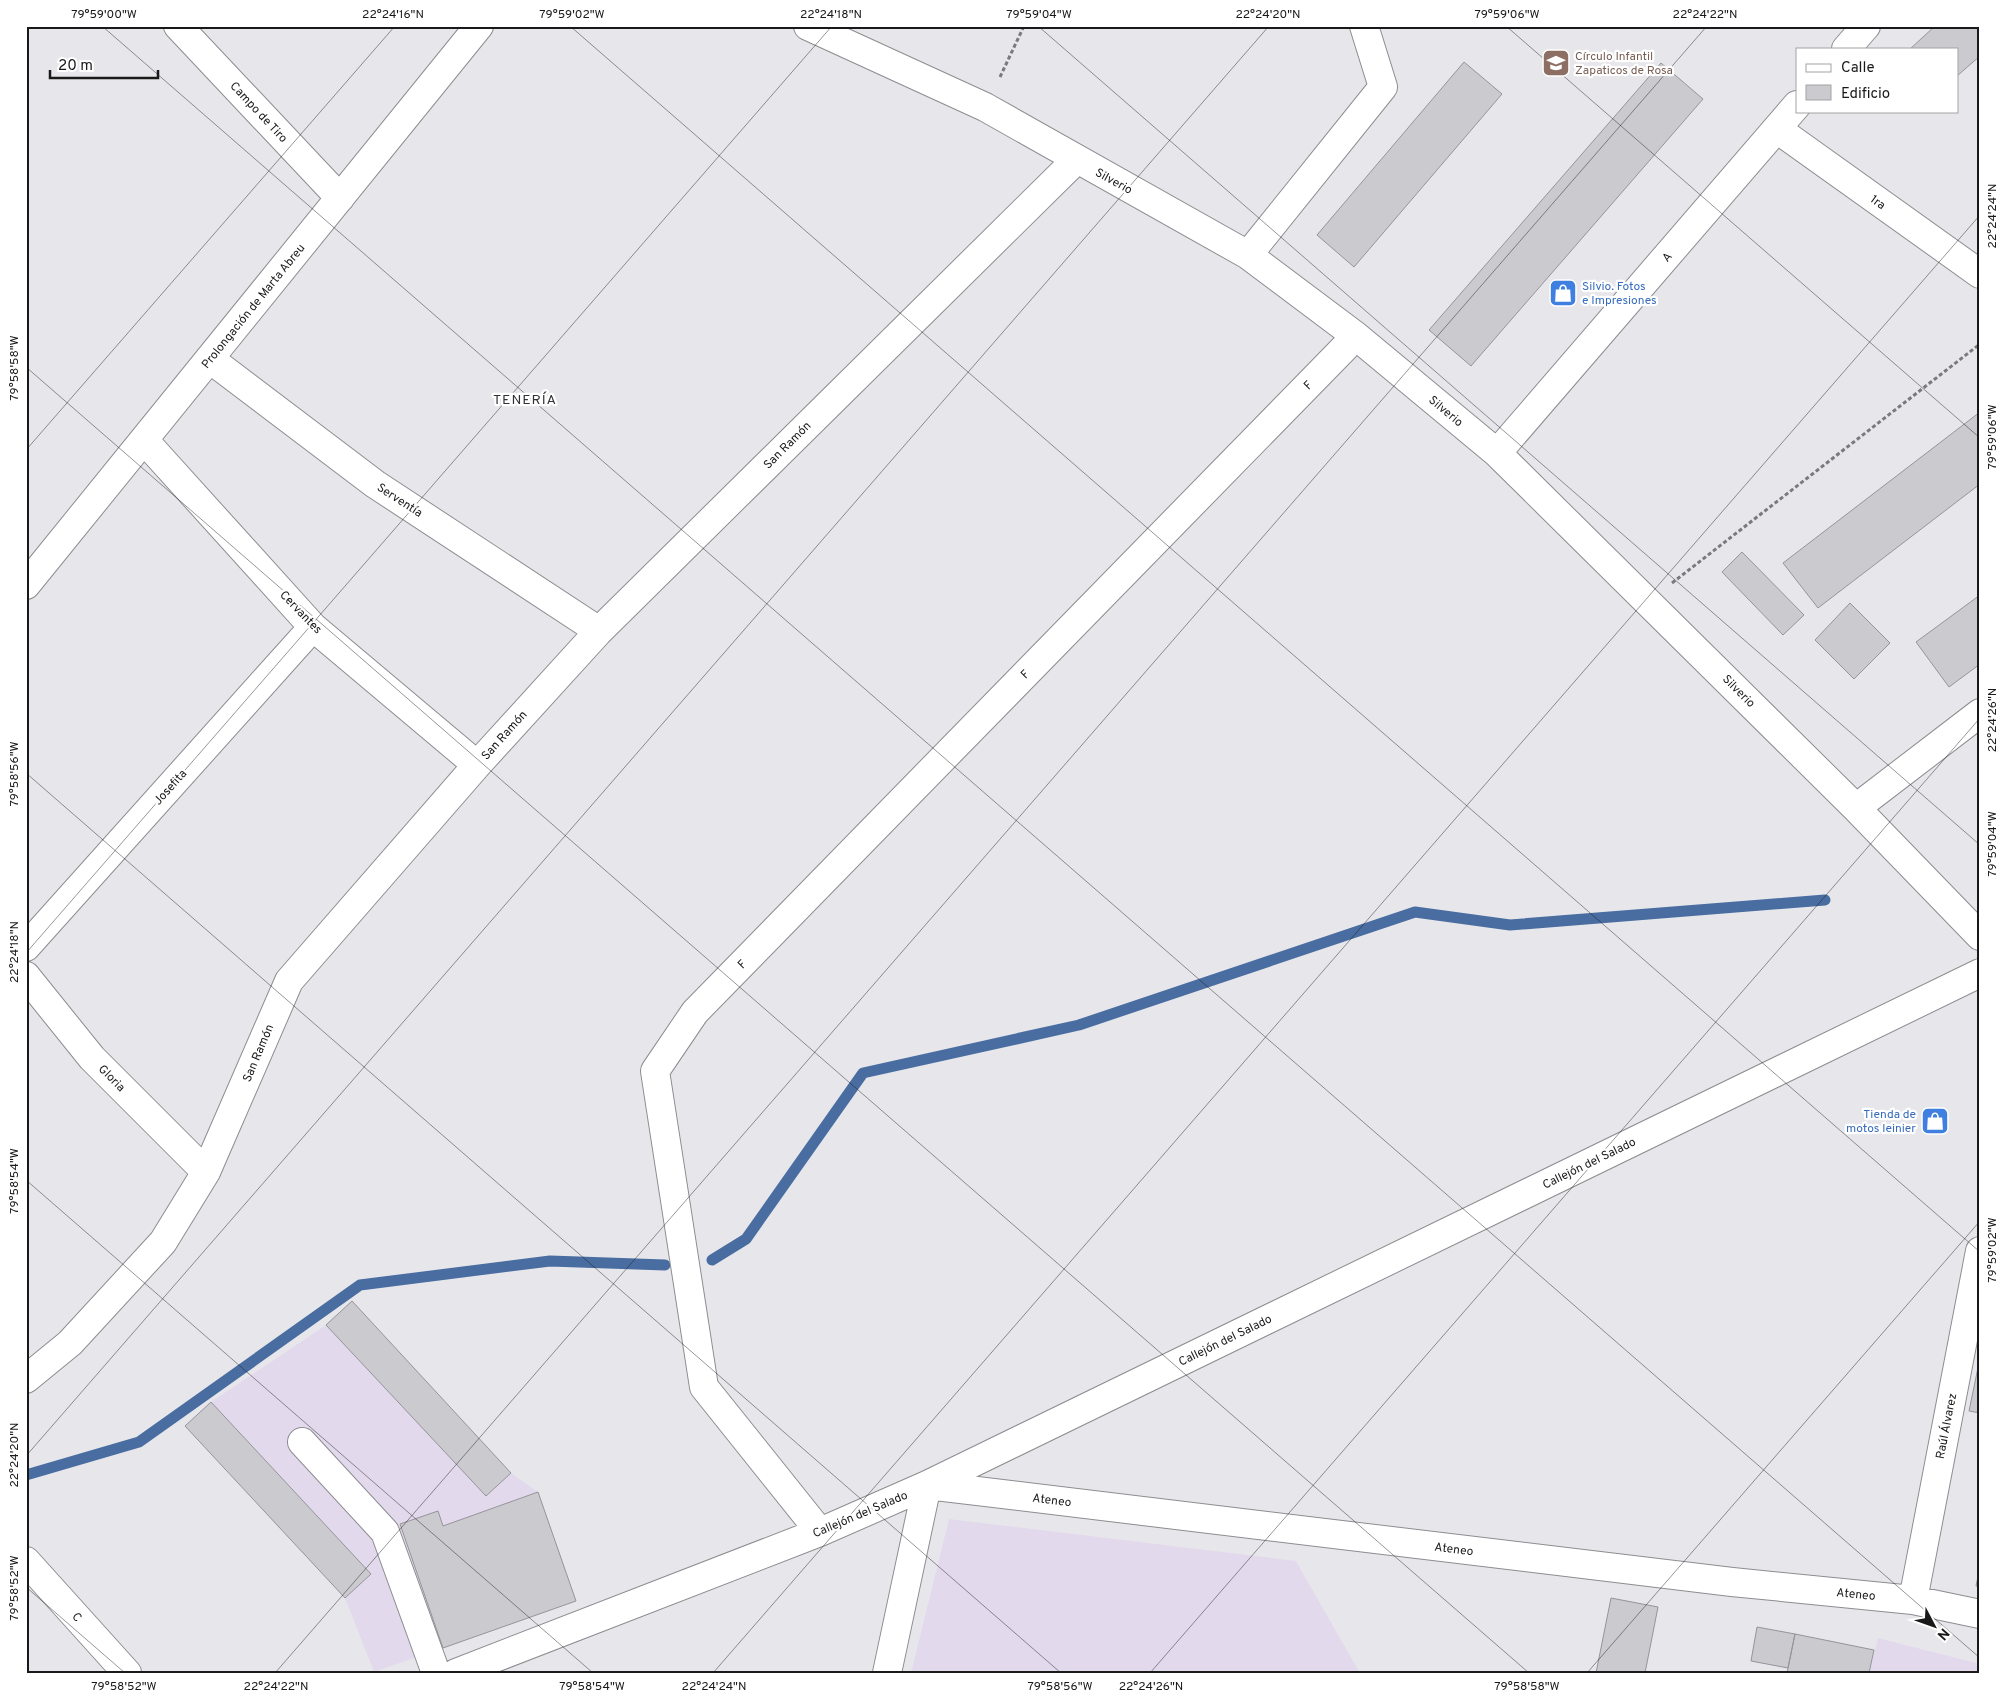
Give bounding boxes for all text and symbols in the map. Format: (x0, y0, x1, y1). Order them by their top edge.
text: 79°59'00"W (71, 7, 137, 23)
text: 22°24'16"N (362, 7, 424, 23)
text: 79°59'02"W (539, 7, 605, 23)
text: 22°24'18"N (800, 7, 862, 23)
text: 79°59'04"W (1006, 7, 1072, 23)
text: 22°24'20"N (1235, 7, 1301, 23)
text: 79°59'06"W (1474, 7, 1540, 23)
text: 22°24'22"N (1673, 7, 1737, 23)
scale bar (50, 48, 158, 80)
school or university icon: Círculo Infantil Zapaticos de Rosa (1541, 48, 1571, 78)
legend (1796, 48, 1958, 112)
place label: Círculo Infantil Zapaticos de Rosa (1575, 49, 1673, 79)
text: 20 m (58, 57, 93, 76)
text: Calle (1841, 59, 1875, 78)
street label: Campo de Tiro (226, 79, 291, 147)
text: Edificio (1841, 85, 1890, 104)
street label: Silverio (1092, 165, 1135, 199)
text: 22°24'24"N (1985, 184, 2001, 248)
street label: 1ra (1867, 192, 1888, 214)
street label: Prolongación de Marta Abreu (198, 241, 309, 372)
street label: A (1659, 249, 1676, 266)
shop icon: Silvio. Fotos e Impresiones (1548, 278, 1578, 308)
place label: Silvio. Fotos e Impresiones (1582, 279, 1657, 309)
text: 79°58'58"W (7, 335, 23, 401)
street label: F (1301, 378, 1317, 394)
district label: TENERÍA (493, 391, 557, 409)
street label: Silverio (1425, 393, 1466, 431)
text: 79°59'06"W (1985, 404, 2001, 470)
street label: San Ramón (760, 418, 815, 473)
street label: Serventía (374, 480, 425, 522)
street label: Cervantes (276, 588, 325, 638)
street label: F (1018, 667, 1034, 683)
street label: Silverio (1718, 672, 1758, 712)
text: 22°24'26"N (1985, 688, 2001, 752)
street label: San Ramón (478, 708, 531, 764)
text: 79°58'56"W (7, 741, 23, 807)
street label: Josefita (151, 766, 191, 809)
text: 79°59'04"W (1985, 811, 2001, 877)
text: 22°24'18"N (7, 921, 23, 983)
street label: F (735, 957, 751, 973)
street label: San Ramón (240, 1022, 278, 1085)
street label: Gloria (94, 1062, 128, 1096)
shop icon: Tienda de motos leinier (1920, 1106, 1950, 1136)
place label: Tienda de motos leinier (1846, 1107, 1916, 1137)
street label: Callejón del Salado (1540, 1134, 1639, 1193)
text: 79°58'54"W (7, 1148, 23, 1214)
text: 79°59'02"W (1985, 1217, 2001, 1283)
street label: Callejón del Salado (1176, 1311, 1275, 1370)
street label: Raúl Álvarez (1933, 1392, 1961, 1461)
text: 22°24'20"N (7, 1422, 23, 1488)
street label: Callejón del Salado (810, 1488, 911, 1542)
street label: Ateneo (1031, 1491, 1073, 1511)
street label: Ateneo (1433, 1540, 1475, 1560)
text: 79°58'52"W (7, 1555, 23, 1621)
street label: Ateneo (1836, 1585, 1877, 1605)
north arrow (1908, 1602, 1958, 1652)
street label: C (68, 1609, 85, 1626)
text: N (1933, 1624, 1952, 1643)
text: 79°58'52"W (91, 1679, 157, 1695)
text: 22°24'22"N (244, 1679, 308, 1695)
text: 79°58'54"W (559, 1679, 625, 1695)
text: 22°24'24"N (682, 1679, 746, 1695)
text: 79°58'56"W (1027, 1679, 1093, 1695)
text: 22°24'26"N (1119, 1679, 1183, 1695)
text: 79°58'58"W (1494, 1679, 1560, 1695)

